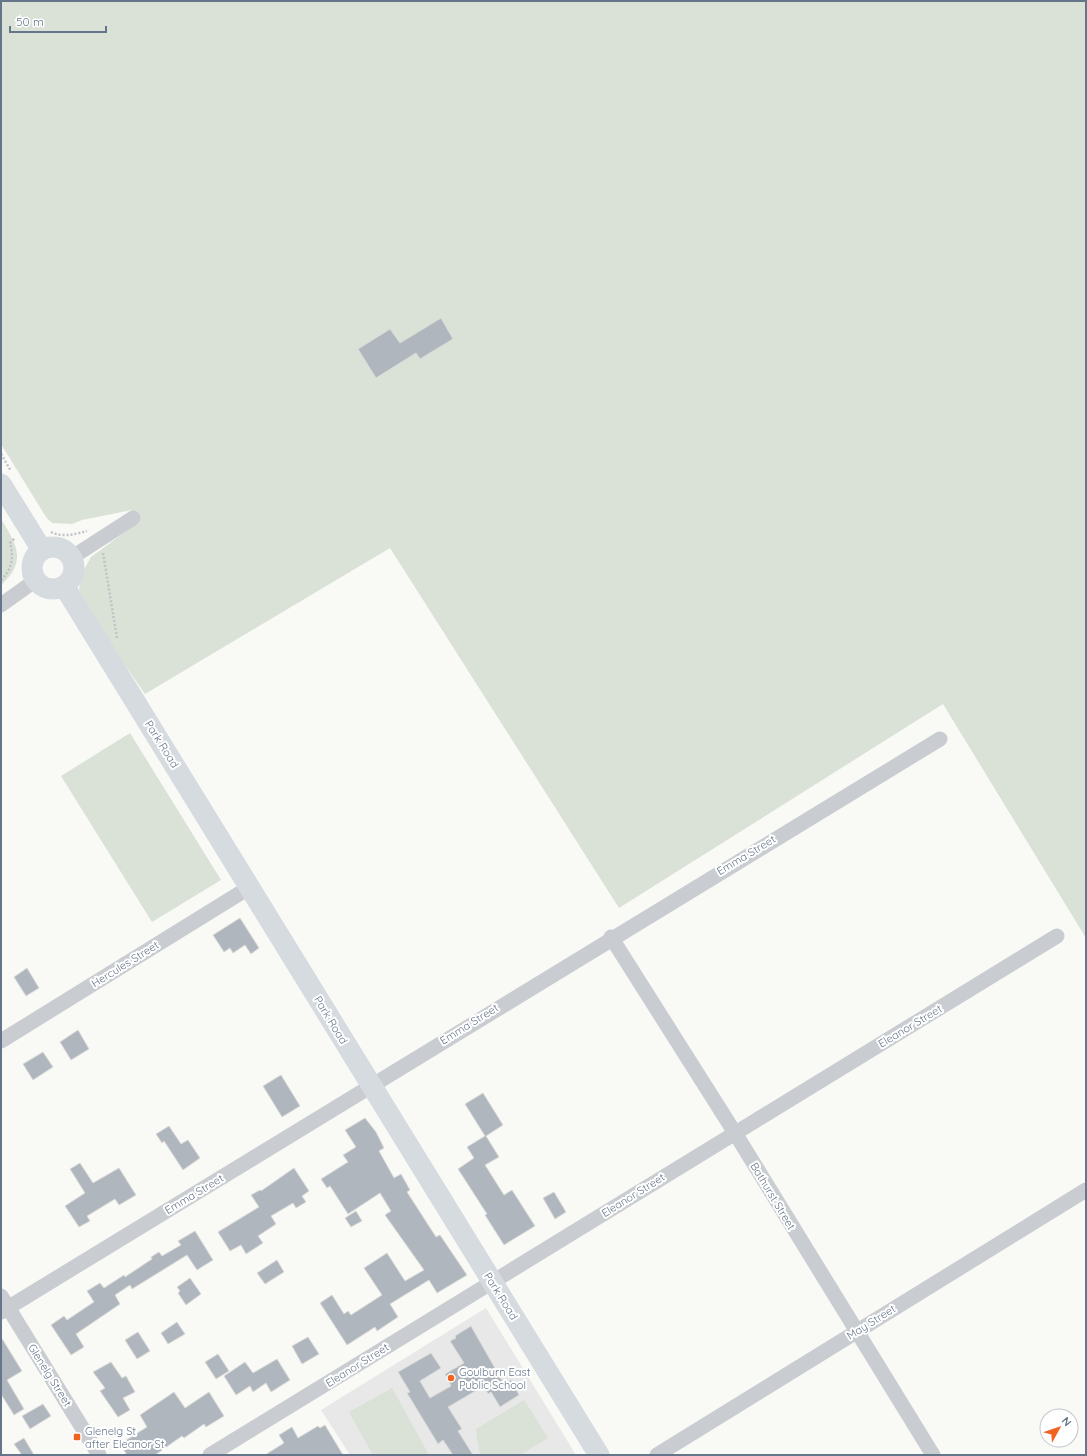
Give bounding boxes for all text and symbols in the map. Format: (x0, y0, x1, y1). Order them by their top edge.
scale bar (10, 8, 106, 34)
text: 50 m (16, 14, 44, 29)
street label: Park Road (142, 718, 182, 770)
street label: Emma Street (714, 832, 778, 878)
street label: Hercules Street (89, 938, 162, 990)
street label: Park Road (311, 993, 351, 1047)
street label: Emma Street (437, 1000, 501, 1047)
street label: Eleanor Street (876, 1001, 945, 1051)
street label: Bathurst Street (747, 1160, 799, 1233)
street label: Eleanor Street (599, 1170, 667, 1220)
street label: Emma Street (162, 1171, 226, 1217)
street label: Park Road (481, 1270, 521, 1322)
street label: May Street (844, 1301, 898, 1343)
street label: Eleanor Street (323, 1340, 391, 1390)
street label: Glenelg Street (25, 1341, 75, 1409)
place label: Goulburn East Public School (459, 1365, 531, 1392)
marker: Goulburn East Public School (446, 1373, 456, 1383)
north arrow (1039, 1408, 1079, 1448)
text: N (1059, 1414, 1075, 1429)
place label: Glenelg St after Eleanor St (85, 1424, 165, 1451)
marker: Glenelg St after Eleanor St (72, 1432, 82, 1442)

